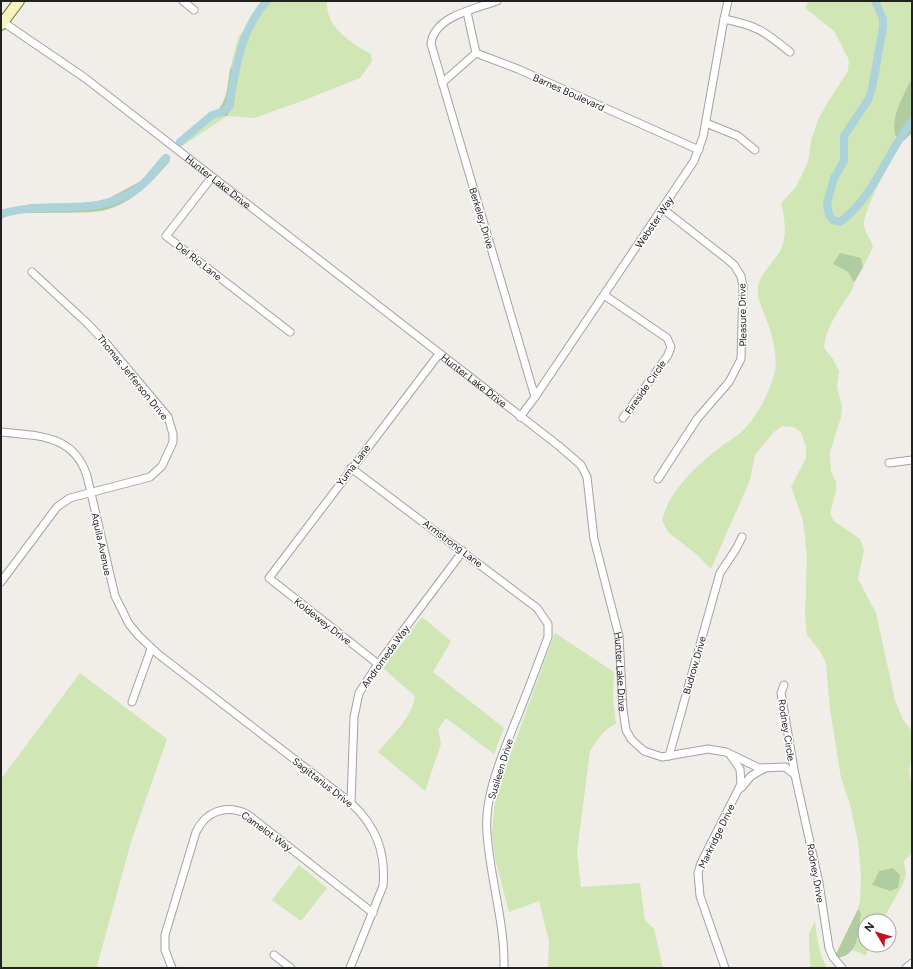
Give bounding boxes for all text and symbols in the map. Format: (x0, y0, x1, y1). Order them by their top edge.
street label: Barnes Boulevard (531, 71, 607, 114)
street label: Hunter Lake Drive (182, 152, 254, 212)
street label: Berkeley Drive (466, 186, 497, 251)
street label: Webster Way (632, 193, 677, 251)
street label: Del Rio Lane (173, 239, 225, 284)
street label: Pleasure Drive (735, 283, 750, 347)
street label: Thomas Jefferson Drive (94, 332, 171, 423)
street label: Hunter Lake Drive (438, 351, 510, 411)
street label: Fireside Circle (622, 357, 669, 417)
street label: Yuma Lane (334, 441, 374, 489)
street label: Aquila Avenue (89, 511, 115, 577)
street label: Armstrong Lane (420, 517, 486, 570)
street label: Koldewey Drive (291, 595, 354, 648)
street label: Andromeda Way (358, 622, 413, 690)
street label: Hunter Lake Drive (611, 630, 629, 712)
street label: Budrow Drive (680, 634, 709, 696)
street label: Rodney Circle (775, 698, 798, 763)
street label: Susileen Drive (485, 737, 516, 801)
street label: Sagittarius Drive (290, 755, 356, 811)
street label: Markridge Drive (695, 801, 738, 871)
street label: Camelot Way (239, 809, 295, 855)
street label: Rodney Drive (804, 843, 827, 904)
north arrow (857, 913, 897, 953)
text: N (862, 920, 877, 935)

